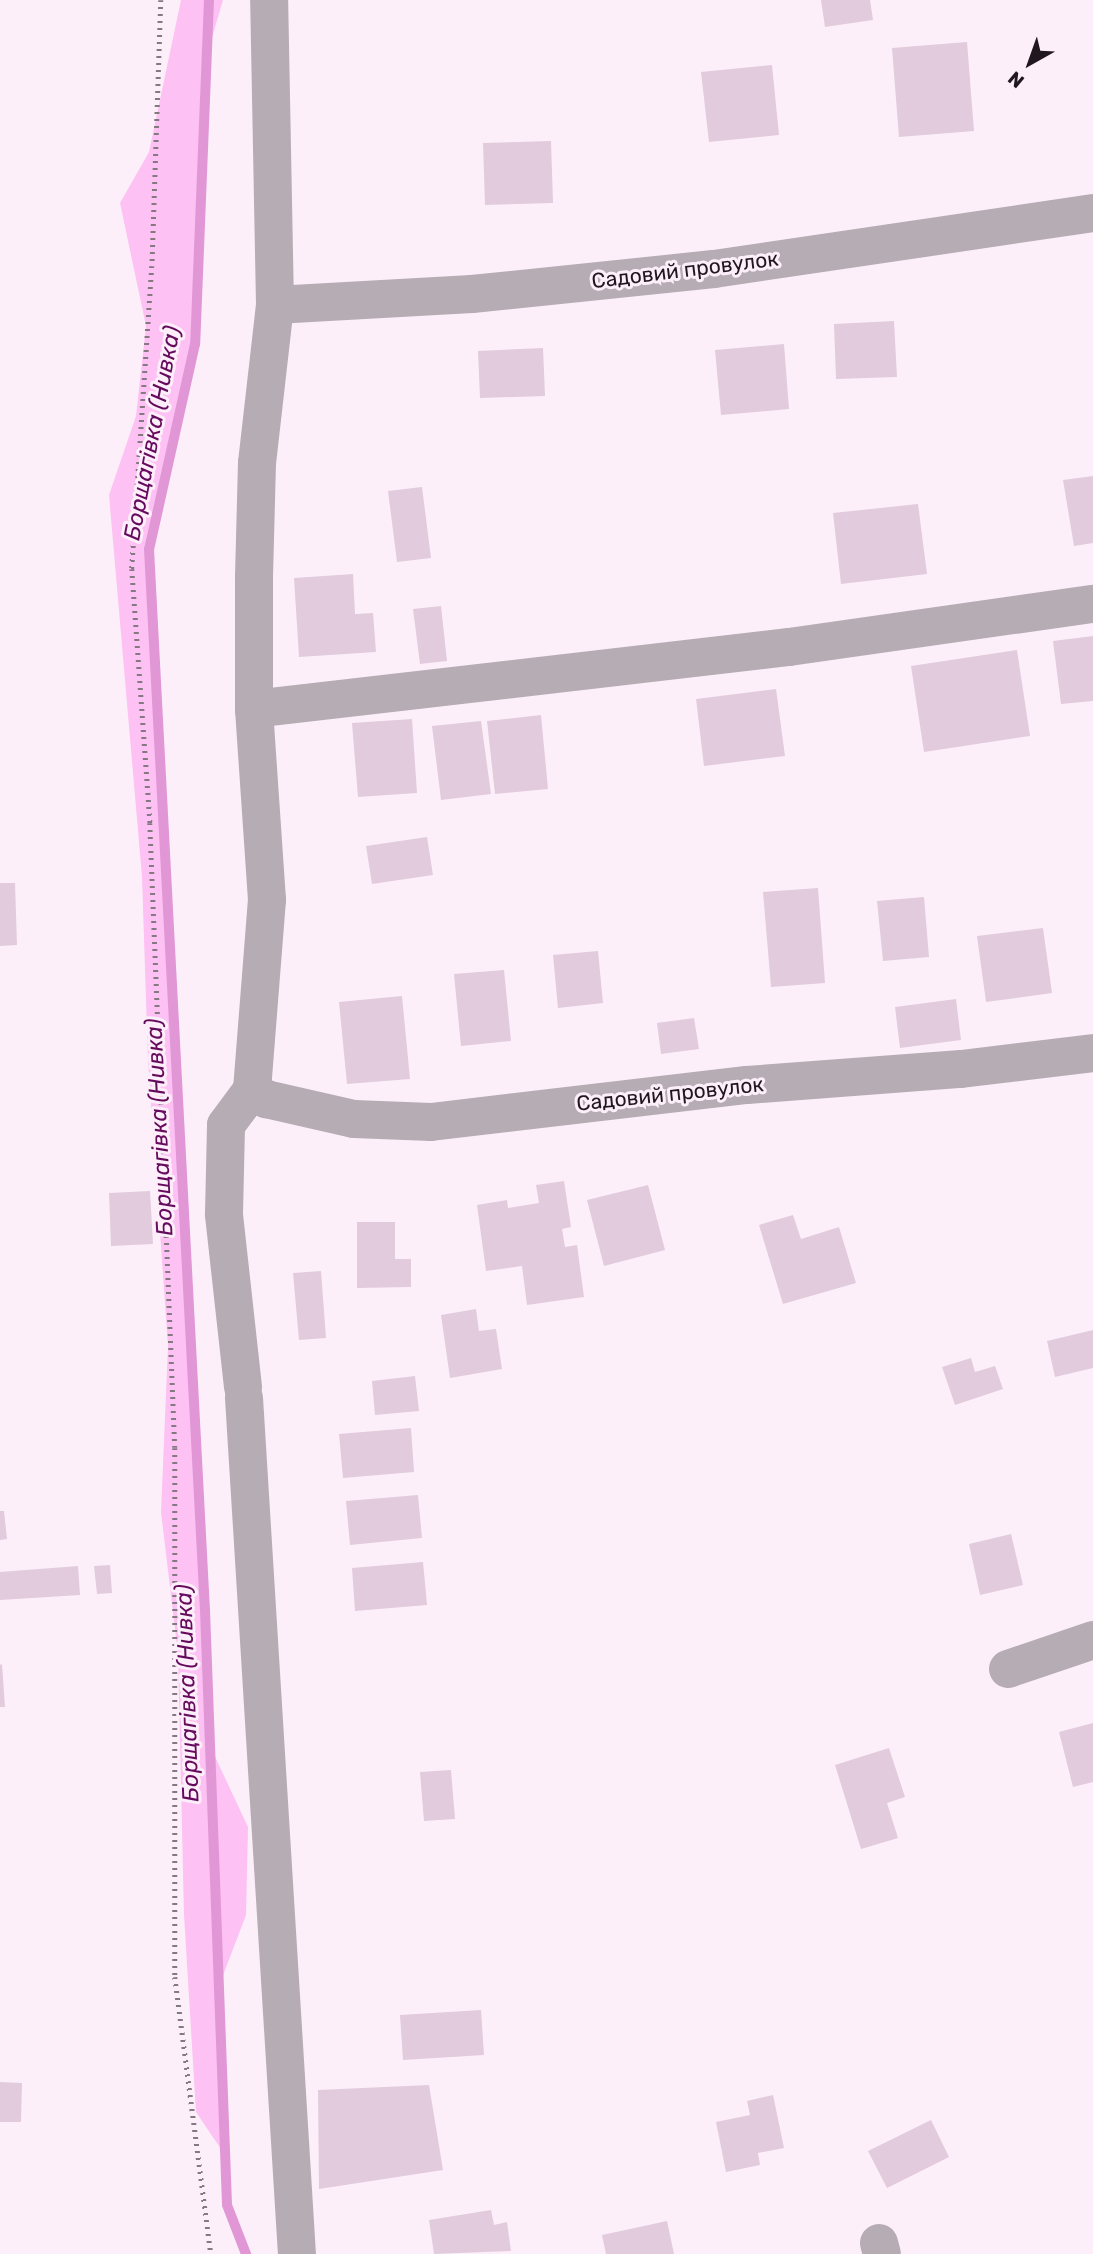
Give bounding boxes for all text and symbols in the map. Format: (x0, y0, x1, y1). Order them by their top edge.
north arrow (995, 28, 1065, 98)
text: N (1004, 66, 1029, 93)
street label: Садовий провулок (590, 246, 780, 294)
water label: Борщагівка (Нивка) (118, 324, 186, 542)
water label: Борщагівка (Нивка) (140, 1018, 178, 1236)
street label: Садовий провулок (575, 1072, 765, 1116)
water label: Борщагівка (Нивка) (169, 1584, 205, 1802)

